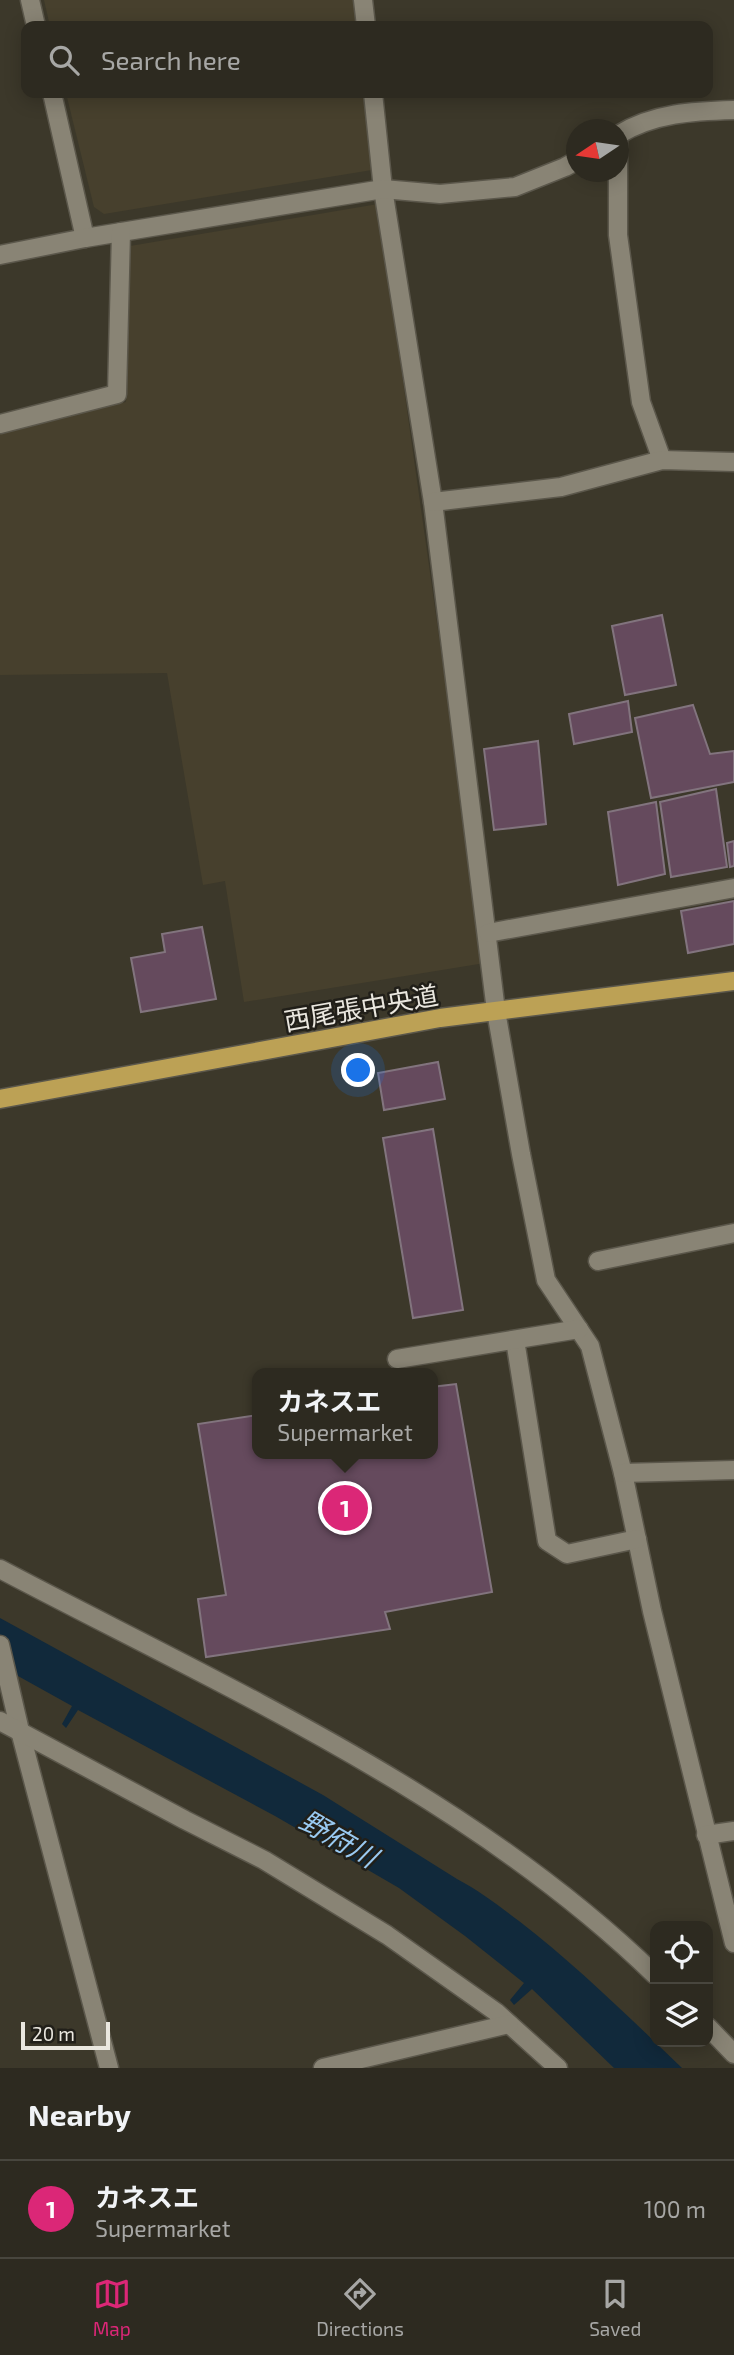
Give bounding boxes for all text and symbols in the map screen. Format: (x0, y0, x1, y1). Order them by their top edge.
search box (21, 21, 713, 98)
icon: search (45, 41, 83, 79)
text: Search here (101, 44, 241, 75)
north arrow (566, 119, 629, 182)
street label: 西尾張中央道 (281, 978, 441, 1036)
your location (341, 1053, 375, 1087)
popup (252, 1368, 438, 1459)
text: カネスエ (277, 1385, 381, 1416)
text: Supermarket (277, 1418, 413, 1446)
pin: 1 (322, 1482, 368, 1534)
water label: 野府川 (294, 1802, 386, 1875)
map controls (650, 1921, 713, 2047)
button: locate (650, 1921, 713, 1984)
button: layers (650, 1984, 713, 2047)
scale bar (21, 2019, 110, 2051)
text: 20 m (32, 2022, 75, 2045)
text: Nearby (28, 2096, 131, 2132)
text: カネスエ (95, 2181, 199, 2212)
text: 1 (46, 2195, 56, 2223)
text: 100 m (644, 2195, 706, 2223)
text: Supermarket (95, 2214, 230, 2242)
tab: Map (93, 2275, 131, 2340)
tab: Directions (316, 2275, 404, 2340)
tab: Saved (589, 2275, 641, 2340)

